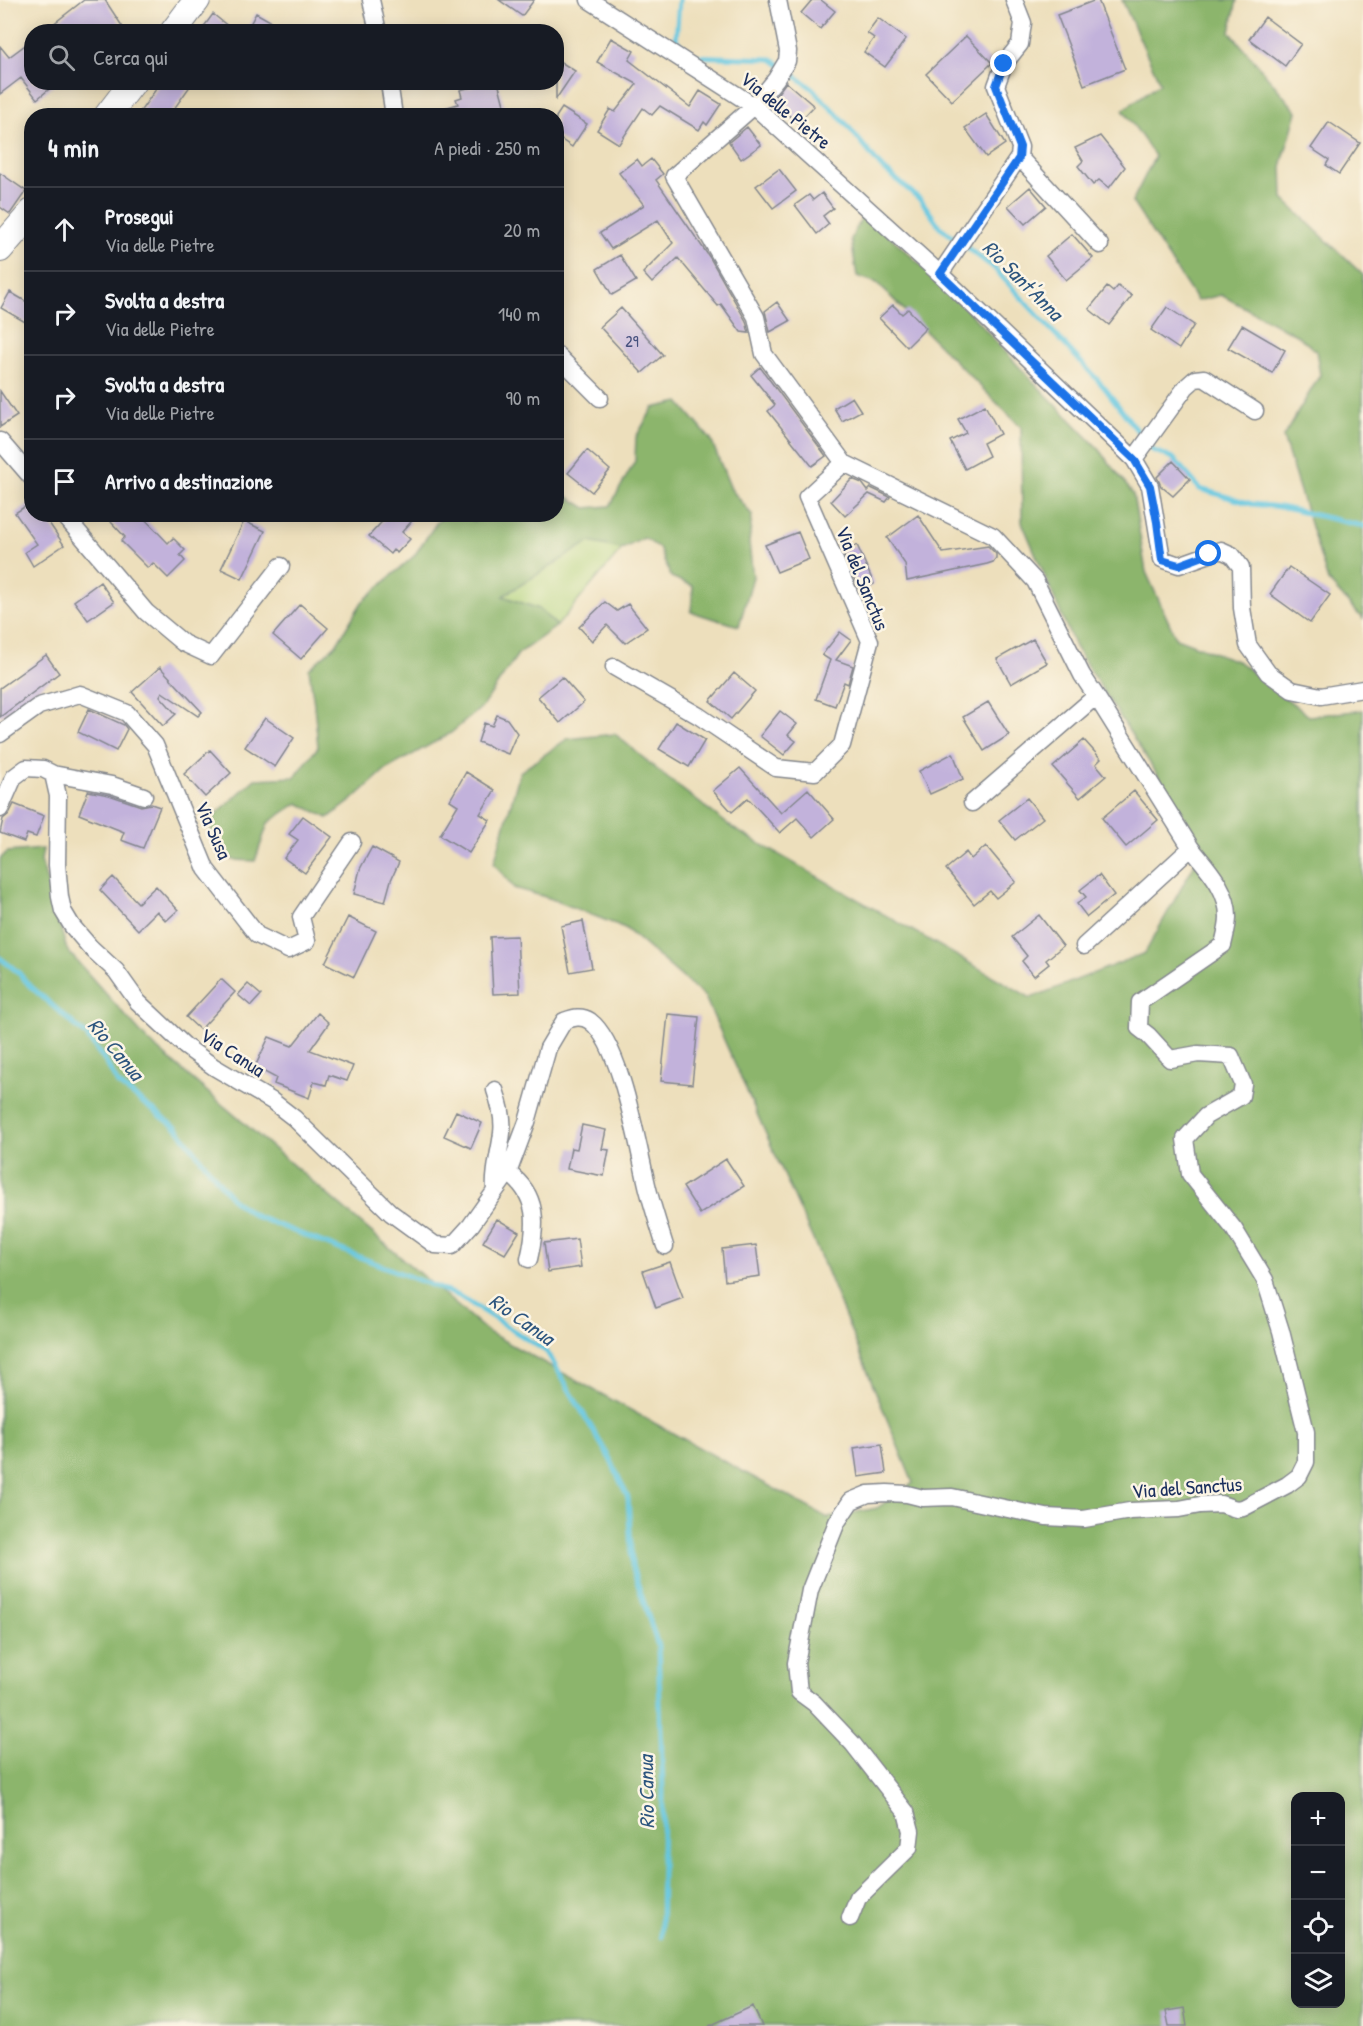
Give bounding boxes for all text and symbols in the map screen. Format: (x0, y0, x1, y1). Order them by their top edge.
search box (24, 24, 564, 90)
icon: search (45, 41, 78, 74)
text: Cerca qui (93, 42, 168, 72)
route end (990, 50, 1016, 76)
street label: Via delle Pietre (735, 65, 837, 155)
text: 4 min (48, 130, 99, 165)
text: A piedi · 250 m (434, 134, 540, 161)
text: Prosegui (105, 201, 174, 231)
icon: ahead (48, 213, 81, 246)
text: 20 m (503, 216, 540, 243)
text: Via delle Pietre (105, 231, 215, 258)
water label: Rio Sant'Anna (976, 233, 1072, 329)
text: Svolta a destra (105, 285, 224, 315)
icon: right (48, 297, 81, 330)
text: 140 m (498, 300, 540, 327)
text: Via delle Pietre (105, 315, 215, 342)
house number: 29 (625, 330, 639, 352)
text: Svolta a destra (105, 369, 224, 399)
icon: right (48, 381, 81, 414)
text: 90 m (506, 384, 540, 411)
text: Via delle Pietre (105, 399, 215, 426)
icon: arrive (48, 465, 81, 498)
text: Arrivo a destinazione (105, 466, 273, 496)
street label: Via del Sanctus (830, 522, 896, 634)
route start (1195, 540, 1221, 566)
street label: Via Susa (189, 797, 239, 863)
water label: Rio Canua (81, 1012, 152, 1089)
street label: Via Canua (196, 1021, 271, 1083)
water label: Rio Canua (484, 1286, 563, 1354)
street label: Via del Sanctus (1131, 1470, 1243, 1504)
water label: Rio Canua (631, 1752, 661, 1829)
map controls (1291, 1792, 1345, 2008)
button: + (1291, 1792, 1345, 1846)
button: − (1291, 1846, 1345, 1900)
button: locate (1291, 1900, 1345, 1954)
button: layers (1291, 1954, 1345, 2008)

